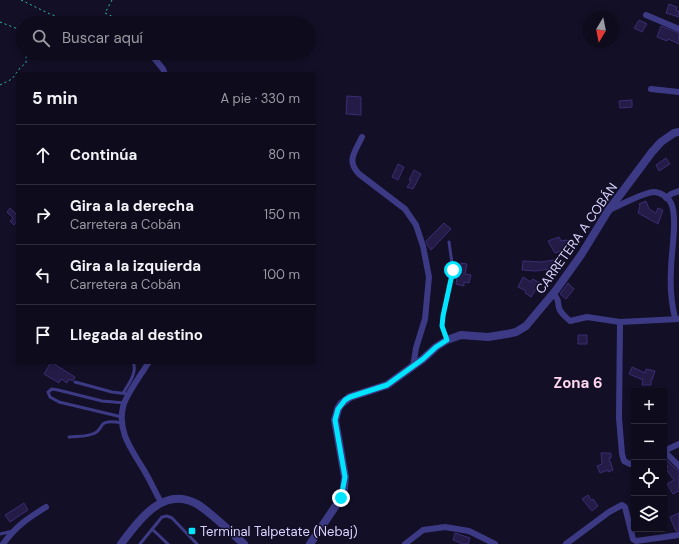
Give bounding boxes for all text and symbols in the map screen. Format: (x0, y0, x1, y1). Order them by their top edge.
north arrow (583, 12, 619, 48)
search box (16, 16, 316, 60)
icon: search (30, 27, 52, 49)
text: Buscar aquí (62, 28, 143, 48)
text: 5 min (32, 87, 78, 109)
text: A pie · 330 m (220, 90, 300, 107)
icon: ahead (32, 144, 54, 166)
text: Continúa (70, 145, 137, 165)
text: 80 m (268, 146, 300, 163)
street label: CARRETERA A COBÁN (531, 179, 621, 297)
text: Gira a la derecha (70, 196, 194, 216)
icon: right (32, 204, 54, 226)
text: 150 m (264, 206, 300, 223)
text: Carretera a Cobán (70, 216, 181, 233)
text: Gira a la izquierda (70, 256, 201, 276)
route start (444, 261, 462, 279)
icon: left (32, 264, 54, 286)
text: 100 m (263, 266, 300, 283)
text: Carretera a Cobán (70, 276, 181, 293)
icon: arrive (32, 324, 54, 346)
text: Llegada al destino (70, 325, 203, 345)
district label: Zona 6 (554, 373, 602, 393)
map controls (631, 388, 667, 532)
button: + (631, 388, 667, 424)
button: − (631, 424, 667, 460)
button: locate (631, 460, 667, 496)
route end (332, 489, 350, 507)
button: layers (631, 496, 667, 532)
place label: Terminal Talpetate (Nebaj) (200, 523, 358, 540)
marker: Terminal Talpetate (Nebaj) (187, 526, 197, 536)

